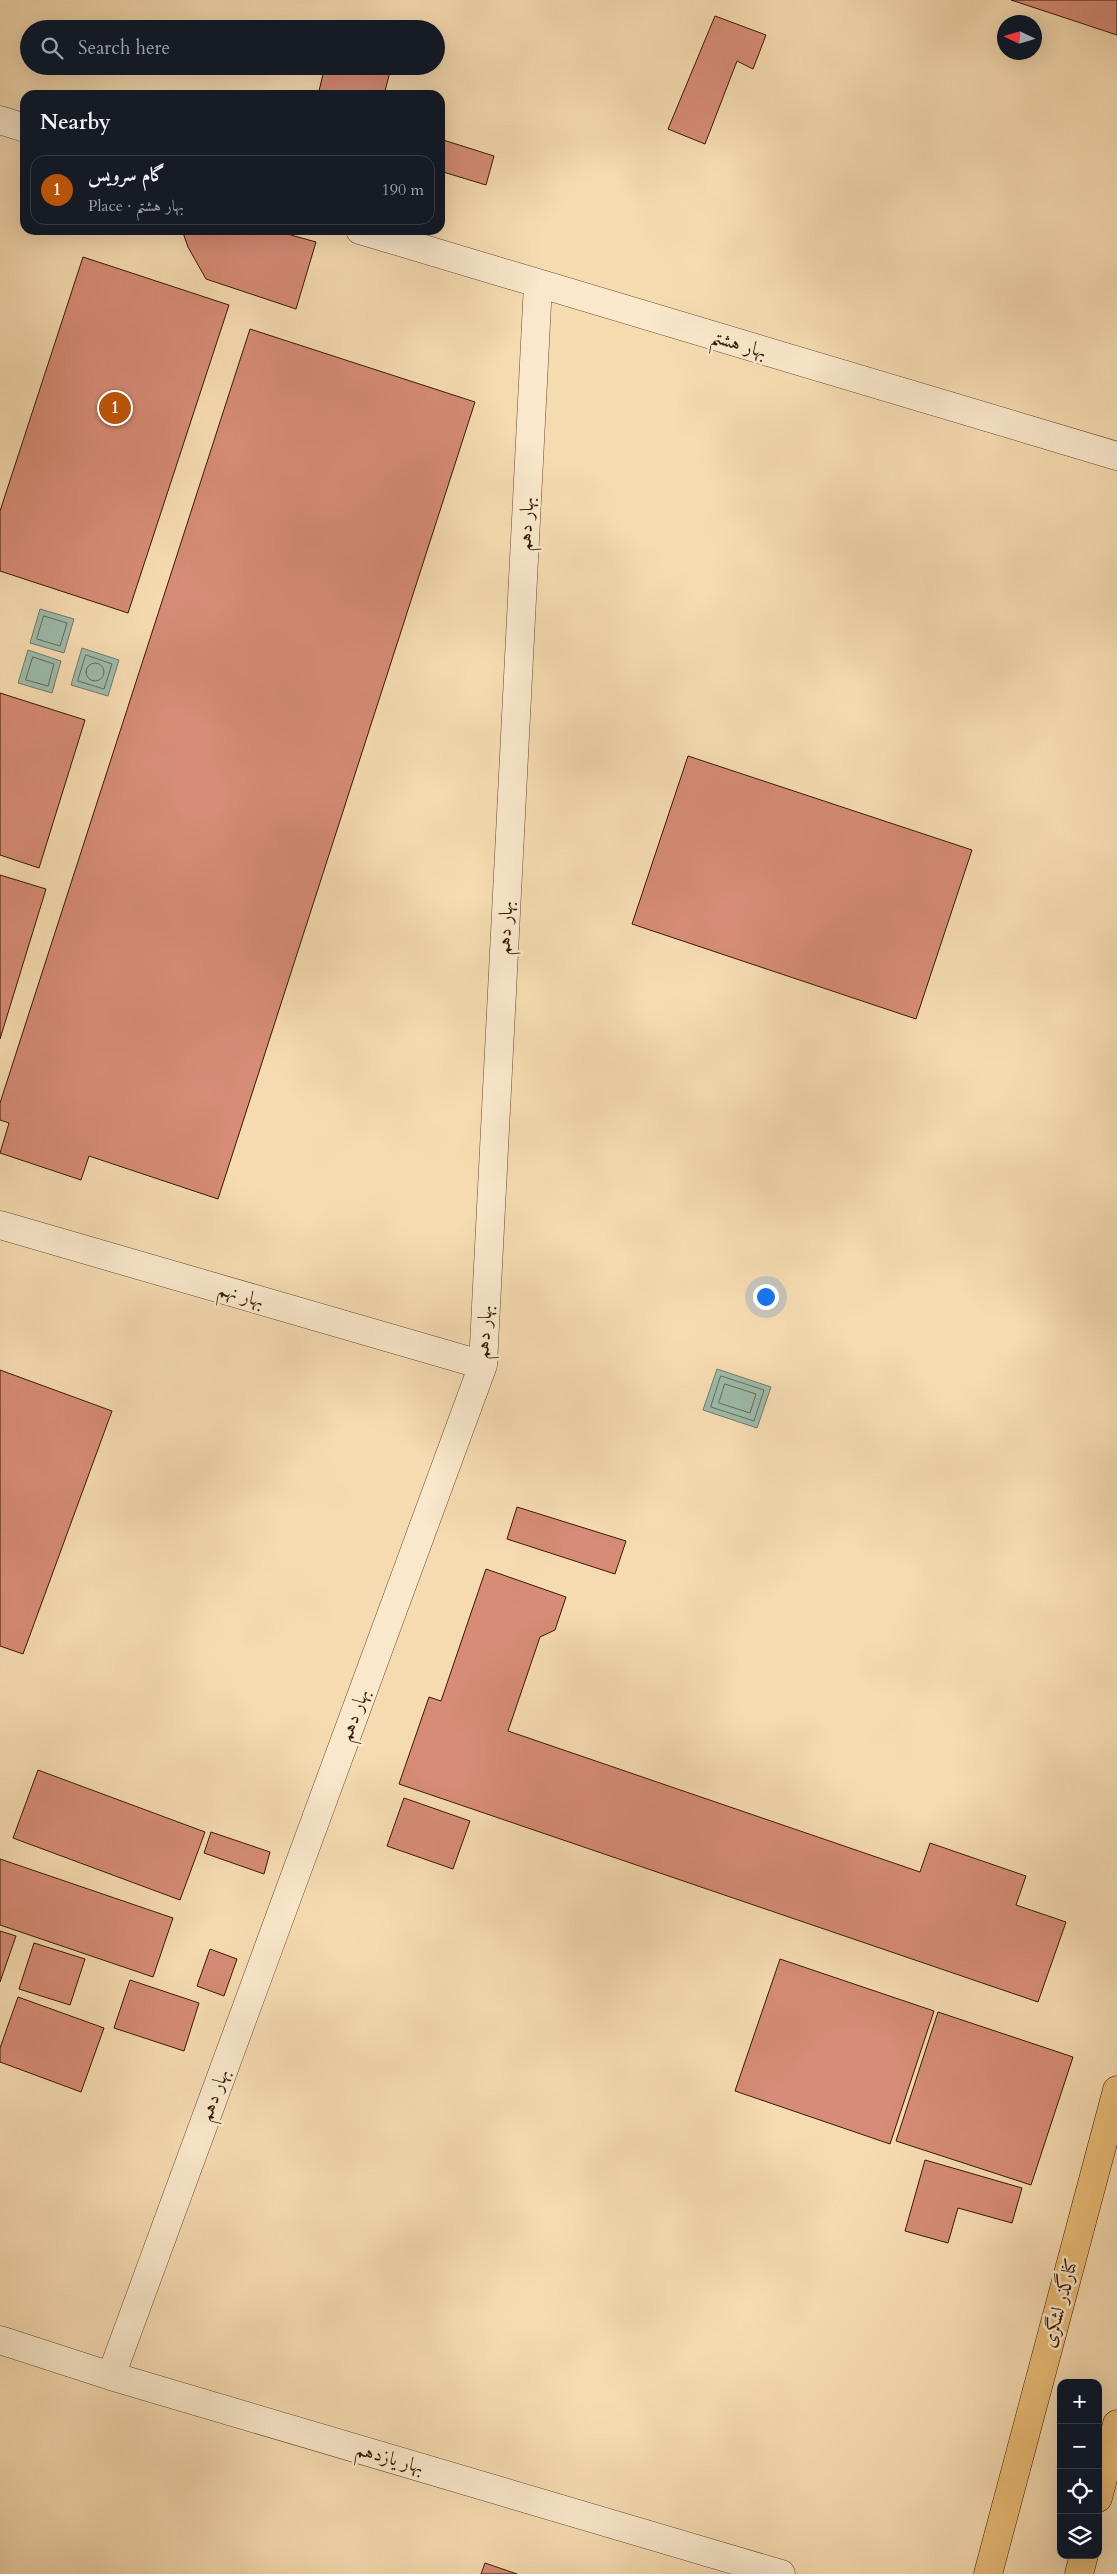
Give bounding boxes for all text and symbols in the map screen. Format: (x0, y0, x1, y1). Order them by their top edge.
north arrow (997, 15, 1042, 60)
search box (20, 20, 445, 75)
icon: search (38, 34, 66, 62)
text: Search here (78, 35, 170, 61)
text: Nearby (40, 108, 111, 137)
text: گام سرویس (88, 162, 165, 188)
text: 1 (53, 179, 61, 201)
text: 190 m (382, 179, 424, 201)
text: Place · بهار هشتم (88, 195, 184, 217)
street label: بهار هشتم (706, 323, 770, 371)
pin: 1 (99, 389, 131, 427)
street label: بهار دهم (512, 496, 545, 552)
street label: بهار دهم (491, 900, 524, 956)
street label: بهار نهم (213, 1276, 267, 1319)
your location (753, 1284, 779, 1310)
street label: بهار دهم (469, 1304, 504, 1360)
street label: بهار دهم (333, 1685, 380, 1747)
street label: بهار دهم (193, 2065, 240, 2127)
street label: کنارگذر لشگری (1035, 2255, 1084, 2351)
map controls (1057, 2379, 1102, 2559)
button: + (1057, 2379, 1102, 2424)
button: − (1057, 2424, 1102, 2469)
street label: بهار یازدهم (352, 2436, 427, 2485)
button: locate (1057, 2469, 1102, 2514)
button: layers (1057, 2514, 1102, 2559)

